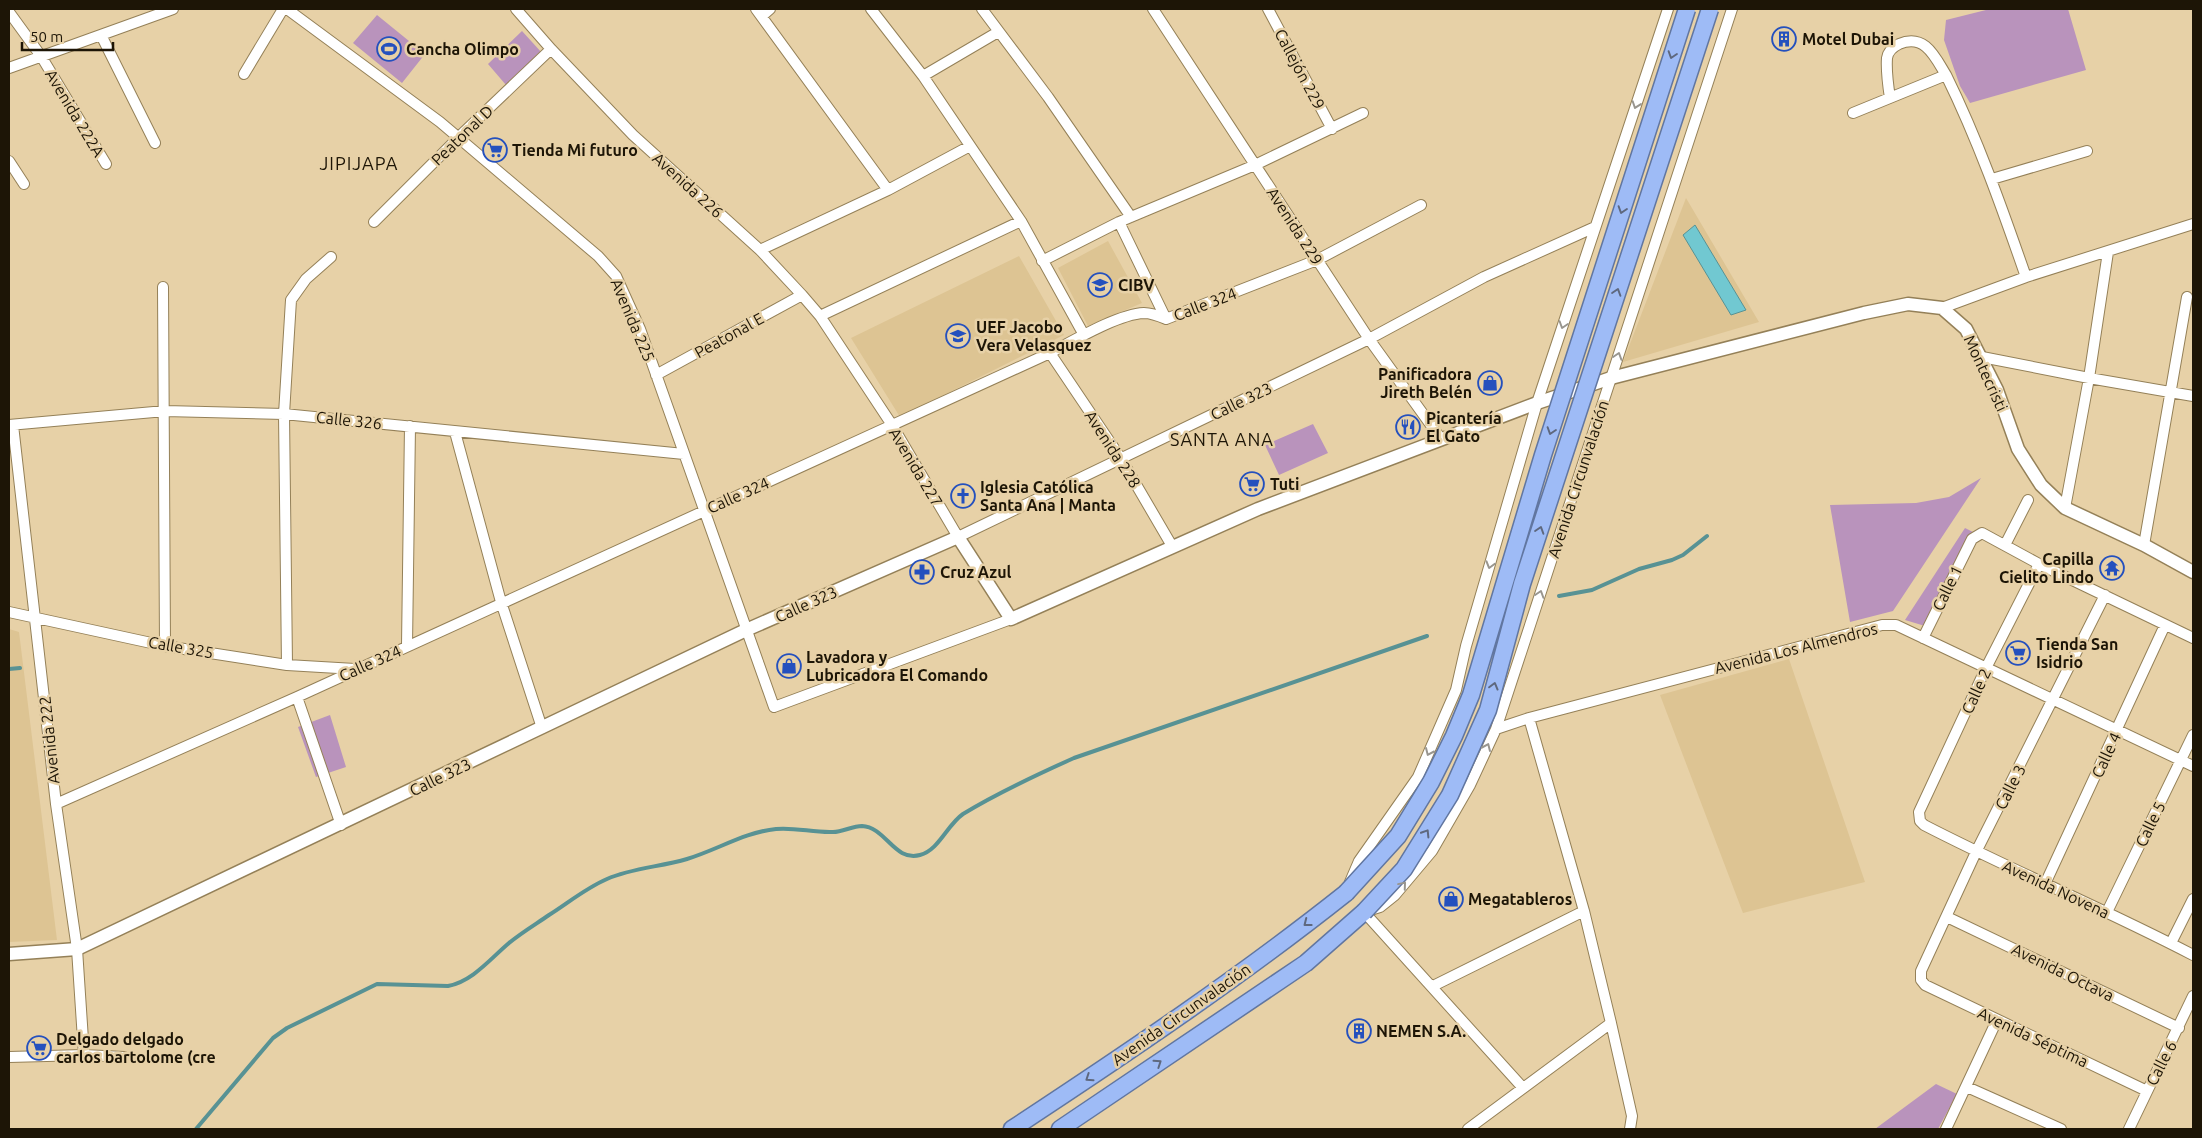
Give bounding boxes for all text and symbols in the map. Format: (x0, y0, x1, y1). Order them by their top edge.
scale bar (22, 20, 114, 52)
street label: Callejón 229 (1271, 26, 1329, 112)
building icon: Motel Dubai (1771, 26, 1797, 52)
text: 50 m (30, 28, 63, 45)
place label: Motel Dubai (1802, 30, 1894, 48)
sports icon: Cancha Olimpo (376, 36, 402, 62)
place label: Cancha Olimpo (406, 40, 519, 58)
one-way arrow (1668, 50, 1678, 59)
street label: Avenida 222A (42, 66, 108, 160)
one-way arrow (1631, 100, 1641, 108)
street label: Peatonal D (428, 101, 496, 169)
supermarket icon: Tienda Mi futuro (482, 137, 508, 163)
place label: Tienda Mi futuro (512, 141, 638, 159)
street label: Avenida 226 (649, 149, 727, 221)
district label: JIPIJAPA (319, 153, 399, 173)
street label: Avenida 229 (1263, 184, 1327, 268)
one-way arrow (1618, 205, 1628, 213)
school or university icon: CIBV (1087, 272, 1113, 298)
street label: Avenida 225 (607, 276, 659, 364)
place label: CIBV (1118, 276, 1155, 294)
street label: Calle 324 (1171, 284, 1239, 324)
one-way arrow (1611, 288, 1621, 297)
street label: Peatonal E (691, 309, 767, 361)
place label: UEF Jacobo Vera Velasquez (976, 318, 1092, 354)
one-way arrow (1558, 321, 1568, 329)
school or university icon: UEF Jacobo Vera Velasquez (945, 323, 971, 349)
street label: Montecristi (1961, 332, 2011, 414)
one-way arrow (1612, 353, 1622, 361)
place label: Panificadora Jireth Belén (1378, 365, 1472, 401)
shop icon: Panificadora Jireth Belén (1477, 370, 1503, 396)
street label: Calle 323 (1207, 378, 1275, 424)
street label: Avenida Circunvalación (1544, 398, 1612, 560)
street label: Avenida 228 (1081, 407, 1145, 491)
street label: Calle 326 (315, 408, 383, 432)
place label: Picantería El Gato (1426, 409, 1502, 445)
restaurant icon: Picantería El Gato (1395, 414, 1421, 440)
street label: Avenida 227 (886, 425, 946, 509)
one-way arrow (1546, 426, 1556, 435)
district label: SANTA ANA (1170, 429, 1274, 449)
supermarket icon: Tuti (1239, 471, 1265, 497)
street label: Calle 324 (704, 473, 772, 517)
place label: Tuti (1270, 475, 1299, 493)
place label: Iglesia Católica Santa Ana | Manta (980, 478, 1116, 514)
church icon: Iglesia Católica Santa Ana | Manta (950, 483, 976, 509)
one-way arrow (1534, 526, 1544, 535)
place label: Capilla Cielito Lindo (1999, 550, 2094, 586)
temple icon: Capilla Cielito Lindo (2099, 555, 2125, 581)
pharmacy icon: Cruz Azul (909, 559, 935, 585)
one-way arrow (1486, 560, 1496, 568)
place label: Cruz Azul (940, 563, 1011, 581)
street label: Calle 1 (1928, 563, 1966, 613)
street label: Calle 323 (772, 582, 840, 626)
one-way arrow (1535, 590, 1545, 599)
street label: Avenida Los Almendros (1713, 619, 1879, 677)
street label: Calle 325 (147, 632, 215, 662)
place label: Tienda San Isidrio (2036, 635, 2118, 671)
supermarket icon: Tienda San Isidrio (2005, 640, 2031, 666)
street label: Calle 324 (336, 641, 404, 685)
place label: Lavadora y Lubricadora El Comando (806, 648, 988, 684)
shop icon: Lavadora y Lubricadora El Comando (776, 653, 802, 679)
street label: Calle 2 (1958, 665, 1994, 717)
one-way arrow (1489, 682, 1499, 690)
street label: Avenida 222 (35, 695, 63, 785)
street label: Calle 4 (2088, 729, 2124, 781)
one-way arrow (1481, 744, 1491, 753)
one-way arrow (1425, 747, 1436, 756)
street label: Calle 323 (406, 754, 474, 800)
street label: Calle 3 (1991, 762, 2029, 812)
street label: Calle 5 (2131, 799, 2169, 849)
one-way arrow (1420, 829, 1430, 838)
street label: Avenida Novena (2000, 856, 2112, 922)
one-way arrow (1398, 882, 1407, 891)
shop icon: Megatableros (1438, 886, 1464, 912)
place label: Megatableros (1468, 890, 1572, 908)
one-way arrow (1304, 918, 1313, 927)
street label: Avenida Octava (2009, 939, 2117, 1005)
street label: Avenida Circunvalación (1108, 959, 1254, 1069)
street label: Avenida Séptima (1975, 1004, 2091, 1070)
building icon: NEMEN S.A. (1346, 1018, 1372, 1044)
place label: NEMEN S.A. (1376, 1022, 1466, 1040)
place label: Delgado delgado carlos bartolome (cre (56, 1030, 216, 1067)
supermarket icon: Delgado delgado carlos bartolome (cre (26, 1035, 52, 1061)
street label: Calle 6 (2142, 1038, 2180, 1088)
one-way arrow (1153, 1060, 1162, 1069)
one-way arrow (1086, 1072, 1095, 1081)

